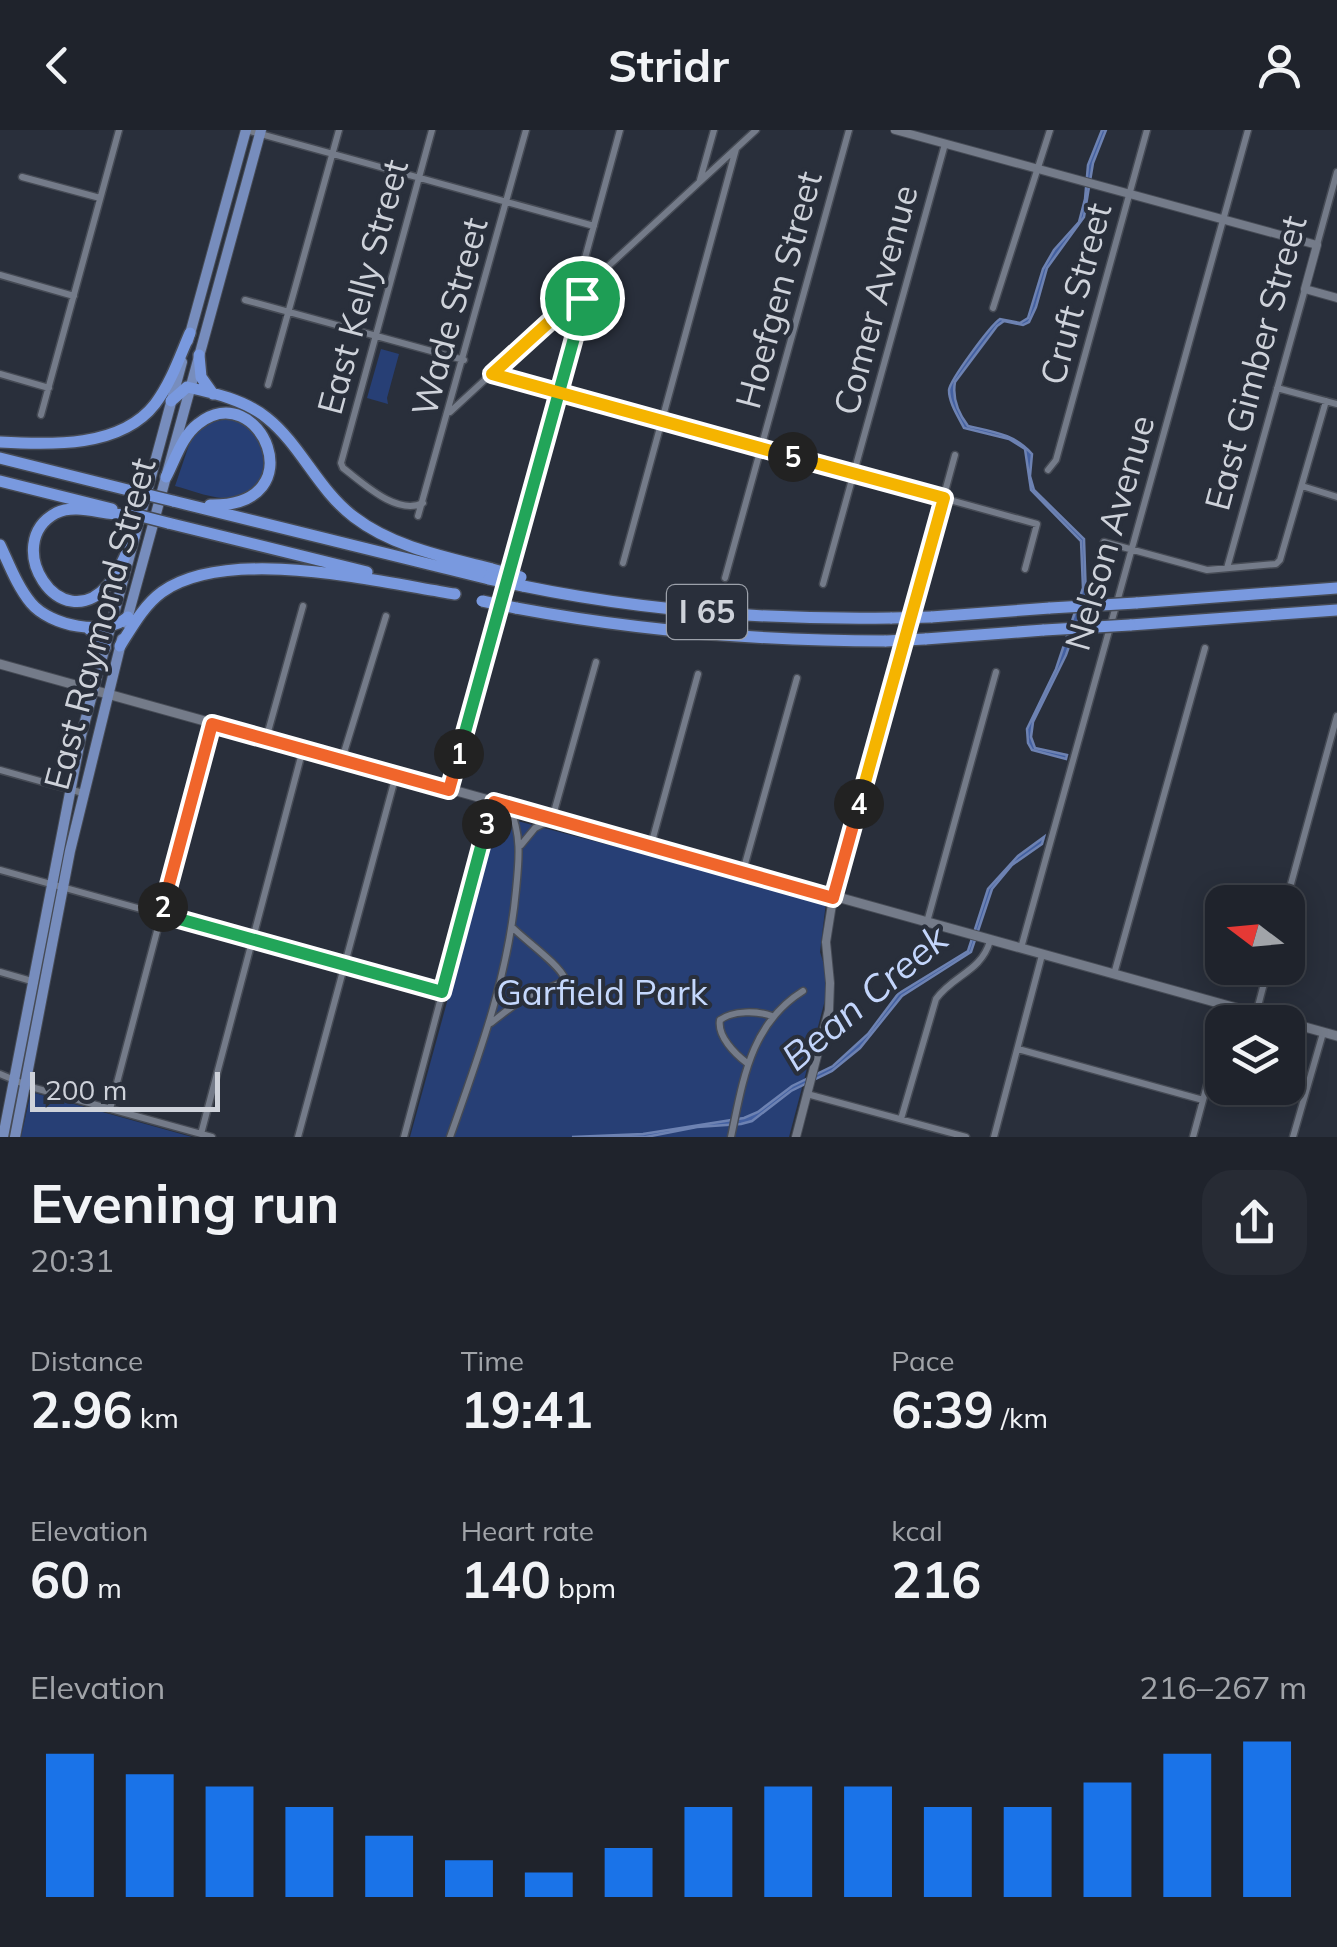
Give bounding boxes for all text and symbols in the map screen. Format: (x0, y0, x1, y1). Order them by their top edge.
text: Stridr (608, 37, 729, 93)
icon: back (30, 38, 85, 93)
icon: person (1252, 38, 1307, 93)
street label: East Kelly Street (307, 155, 417, 419)
street label: Hoefgen Street (725, 166, 831, 413)
street label: Comer Avenue (823, 180, 927, 420)
street label: Cruft Street (1030, 198, 1120, 389)
street label: East Gimber Street (1195, 211, 1316, 515)
street label: Wade Street (401, 213, 497, 421)
pin (540, 256, 625, 341)
icon: arrive (555, 271, 610, 326)
street label: Nelson Avenue (1054, 410, 1164, 655)
pin: 5 (768, 432, 818, 482)
text: 5 (785, 439, 801, 474)
street label: East Raymond Street (34, 453, 164, 794)
road number: I 65 (667, 585, 747, 639)
pin: 1 (434, 729, 484, 779)
text: 1 (451, 736, 467, 771)
pin: 4 (834, 779, 884, 829)
text: 4 (851, 786, 867, 821)
pin: 3 (462, 799, 512, 849)
text: 3 (479, 806, 495, 841)
pin: 2 (138, 882, 188, 932)
north arrow (1205, 885, 1305, 985)
map controls (1205, 885, 1305, 1105)
text: 2 (155, 889, 171, 924)
water label: Bean Creek (772, 913, 958, 1081)
park label: Garfield Park (496, 970, 709, 1014)
button: layers (1205, 1005, 1305, 1105)
scale bar (30, 1067, 220, 1111)
text: 200 m (45, 1072, 127, 1107)
text: Evening run (30, 1168, 339, 1237)
button: share (1202, 1170, 1307, 1275)
text: 20:31 (30, 1240, 114, 1280)
text: Distance (30, 1343, 143, 1378)
text: Time (461, 1343, 524, 1378)
text: Pace (891, 1343, 955, 1378)
text: 2.96 (30, 1378, 132, 1441)
text: 19:41 (461, 1378, 593, 1441)
text: 6:39 (891, 1378, 994, 1441)
text: km (132, 1400, 179, 1435)
text: /km (994, 1400, 1048, 1435)
text: Elevation (30, 1513, 148, 1548)
text: Heart rate (461, 1513, 594, 1548)
text: kcal (891, 1513, 943, 1548)
text: 60 (30, 1548, 90, 1611)
text: 140 (461, 1548, 551, 1611)
text: 216 (891, 1548, 981, 1611)
text: m (90, 1570, 122, 1605)
text: bpm (551, 1570, 616, 1605)
text: Elevation (30, 1667, 165, 1707)
text: 216–267 m (1139, 1667, 1307, 1707)

